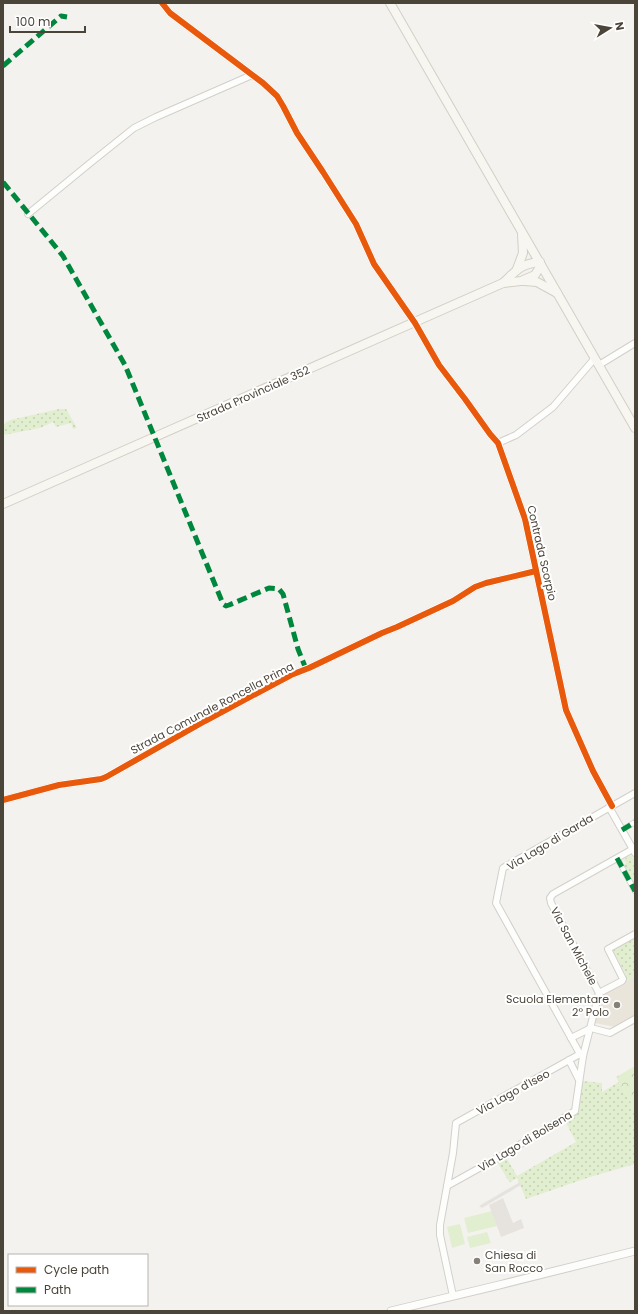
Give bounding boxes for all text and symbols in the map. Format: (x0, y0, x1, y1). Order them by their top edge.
scale bar (10, 8, 85, 34)
north arrow (590, 8, 630, 48)
text: 100 m (16, 13, 50, 30)
text: N (611, 21, 628, 32)
street label: Strada Provinciale 352 (194, 362, 312, 426)
street label: Contrada Scorpio (523, 504, 561, 602)
street label: Strada Comunale Roncella Prima (128, 658, 296, 758)
street label: Via Lago di Garda (504, 810, 596, 874)
street label: Via San Michele (547, 904, 601, 988)
place label: Scuola Elementare 2° Polo (506, 991, 609, 1020)
marker: Scuola Elementare 2° Polo (612, 1000, 622, 1010)
street label: Via Lago d'Iseo (473, 1065, 553, 1119)
street label: Via Lago di Bolsena (475, 1107, 575, 1175)
place label: Chiesa di San Rocco (485, 1247, 543, 1276)
legend (8, 1254, 148, 1306)
marker: Chiesa di San Rocco (472, 1256, 482, 1266)
text: Cycle path (44, 1261, 109, 1278)
text: Path (44, 1281, 71, 1298)

